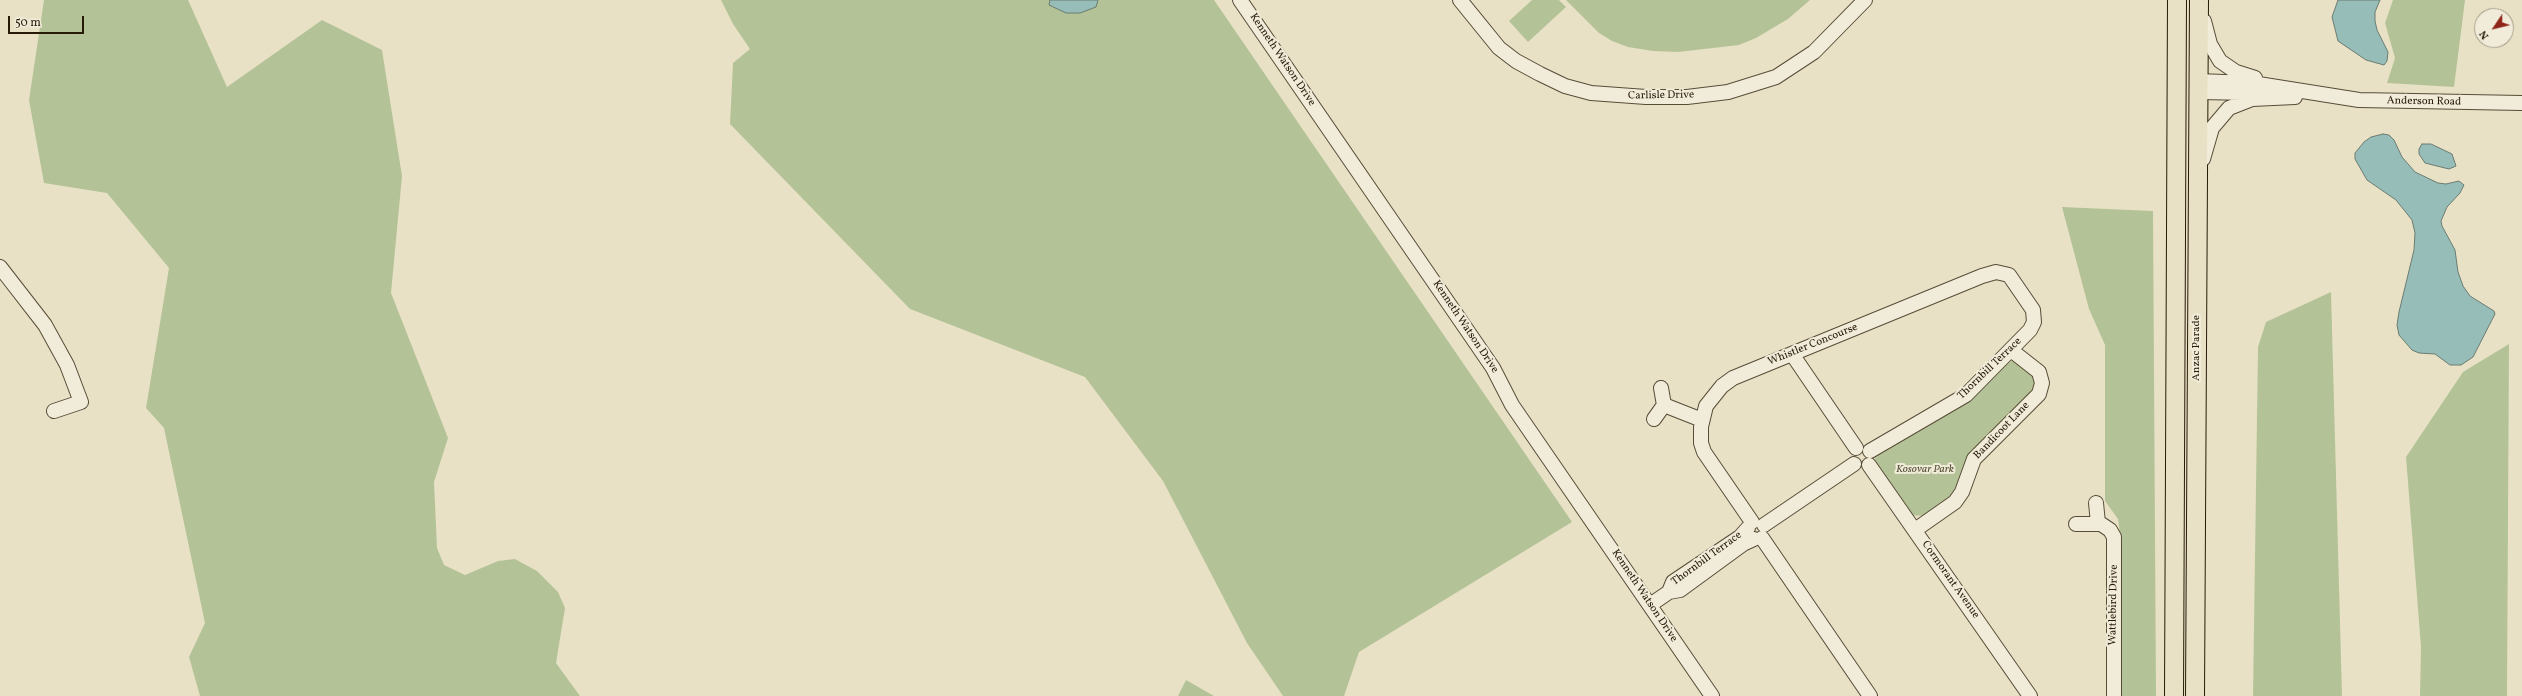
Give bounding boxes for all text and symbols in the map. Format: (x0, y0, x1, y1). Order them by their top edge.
scale bar (10, 8, 86, 34)
north arrow (2474, 8, 2514, 48)
street label: Kenneth Watson Drive (1246, 11, 1318, 109)
text: 50 m (15, 15, 41, 31)
text: N (2476, 27, 2493, 42)
street label: Carlisle Drive (1628, 89, 1694, 103)
street label: Anderson Road (2387, 95, 2461, 109)
street label: Kenneth Watson Drive (1429, 278, 1501, 376)
street label: Anzac Parade (2190, 315, 2204, 381)
street label: Whistler Concourse (1766, 321, 1860, 369)
street label: Thornbill Terrace (1955, 335, 2025, 403)
street label: Bandicoot Lane (1971, 400, 2033, 462)
park label: Kosovar Park (1896, 463, 1954, 477)
street label: Thornbill Terrace (1669, 529, 1745, 589)
street label: Cormorant Avenue (1918, 539, 1982, 621)
street label: Kenneth Watson Drive (1608, 547, 1680, 645)
street label: Wattlebird Drive (2107, 564, 2121, 646)

